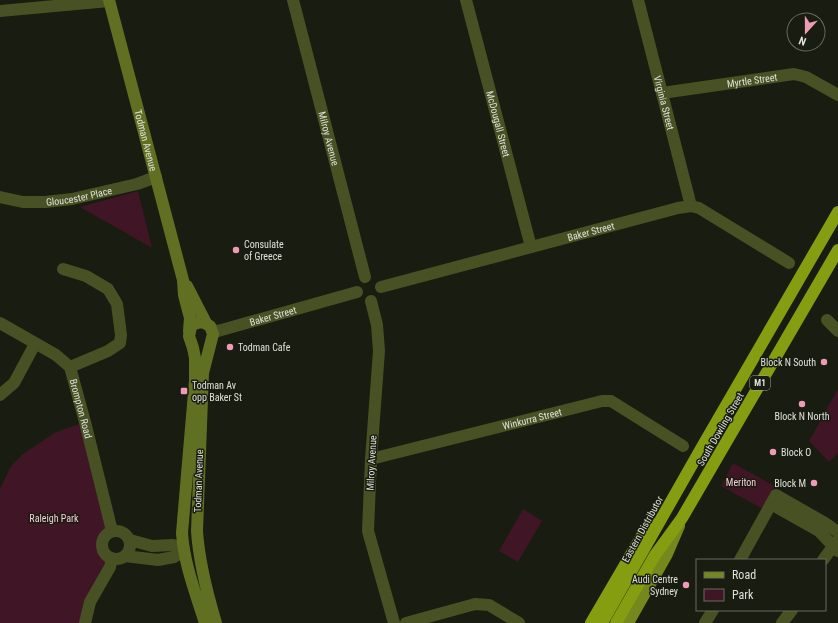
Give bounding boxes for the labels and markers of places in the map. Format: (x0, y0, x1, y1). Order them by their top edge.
place label: Consulate of Greece (244, 239, 284, 262)
marker: Consulate of Greece (231, 245, 241, 255)
marker: Todman Cafe (225, 342, 235, 352)
place label: Todman Cafe (238, 342, 291, 353)
place label: Block N South (760, 357, 816, 368)
marker: Block N South (819, 357, 829, 367)
place label: Todman Av opp Baker St (192, 380, 242, 403)
marker: Todman Av opp Baker St (179, 386, 189, 396)
marker: Block N North (797, 399, 807, 409)
place label: Block N North (775, 411, 830, 422)
marker: Block O (768, 447, 778, 457)
place label: Block O (781, 447, 811, 458)
place label: Block M (774, 478, 806, 489)
marker: Block M (809, 478, 819, 488)
place label: Audi Centre Sydney (632, 574, 678, 597)
marker: Audi Centre Sydney (681, 580, 691, 590)

